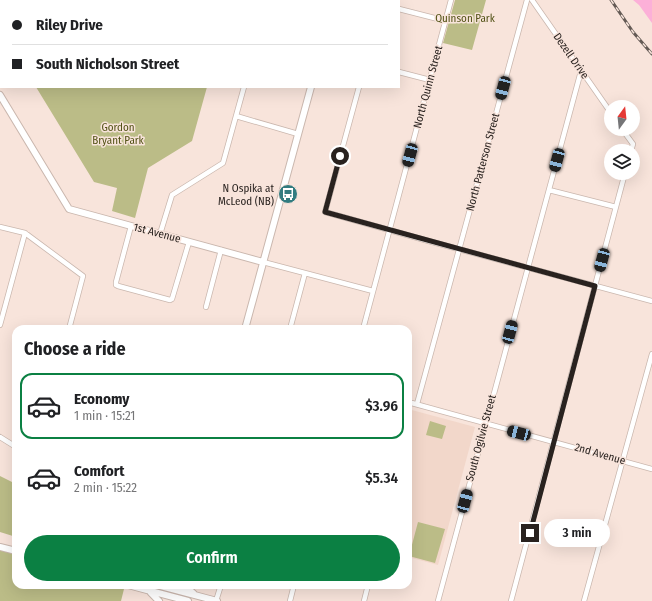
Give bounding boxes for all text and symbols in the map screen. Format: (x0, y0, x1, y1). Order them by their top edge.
park label: Quinson Park (435, 12, 496, 25)
text: Riley Drive (36, 16, 103, 34)
street label: Dezell Drive (550, 31, 592, 81)
street label: North Quinn Street (411, 44, 445, 130)
text: South Nicholson Street (36, 55, 179, 73)
car (494, 75, 512, 101)
north arrow (604, 100, 640, 136)
map controls (604, 100, 640, 180)
street label: North Patterson Street (464, 111, 502, 212)
park label: Gordon Bryant Park (92, 121, 145, 147)
car (401, 142, 419, 168)
button: layers (604, 144, 640, 180)
route start (331, 147, 349, 165)
car (548, 147, 566, 173)
place label: N Ospika at McLeod (NB) (218, 182, 274, 208)
bus stop icon: N Ospika at McLeod (NB) (277, 183, 299, 205)
street label: 1st Avenue (132, 220, 182, 246)
car (593, 247, 611, 273)
car (501, 319, 519, 345)
text: Choose a ride (24, 338, 126, 360)
icon: car (26, 388, 62, 424)
text: Economy (74, 390, 129, 408)
street label: South Ogilvie Street (463, 393, 499, 483)
text: $3.96 (365, 397, 398, 415)
text: 1 min · 15:21 (74, 408, 135, 423)
car (506, 424, 532, 442)
street label: 2nd Avenue (573, 441, 627, 467)
icon: car (26, 460, 62, 496)
text: Comfort (74, 462, 125, 480)
text: $5.34 (365, 469, 398, 487)
text: 2 min · 15:22 (74, 480, 137, 495)
car (456, 488, 474, 514)
callout: 3 min (544, 519, 610, 547)
route end (521, 524, 539, 542)
text: 3 min (563, 525, 592, 540)
button: Confirm (24, 535, 400, 581)

